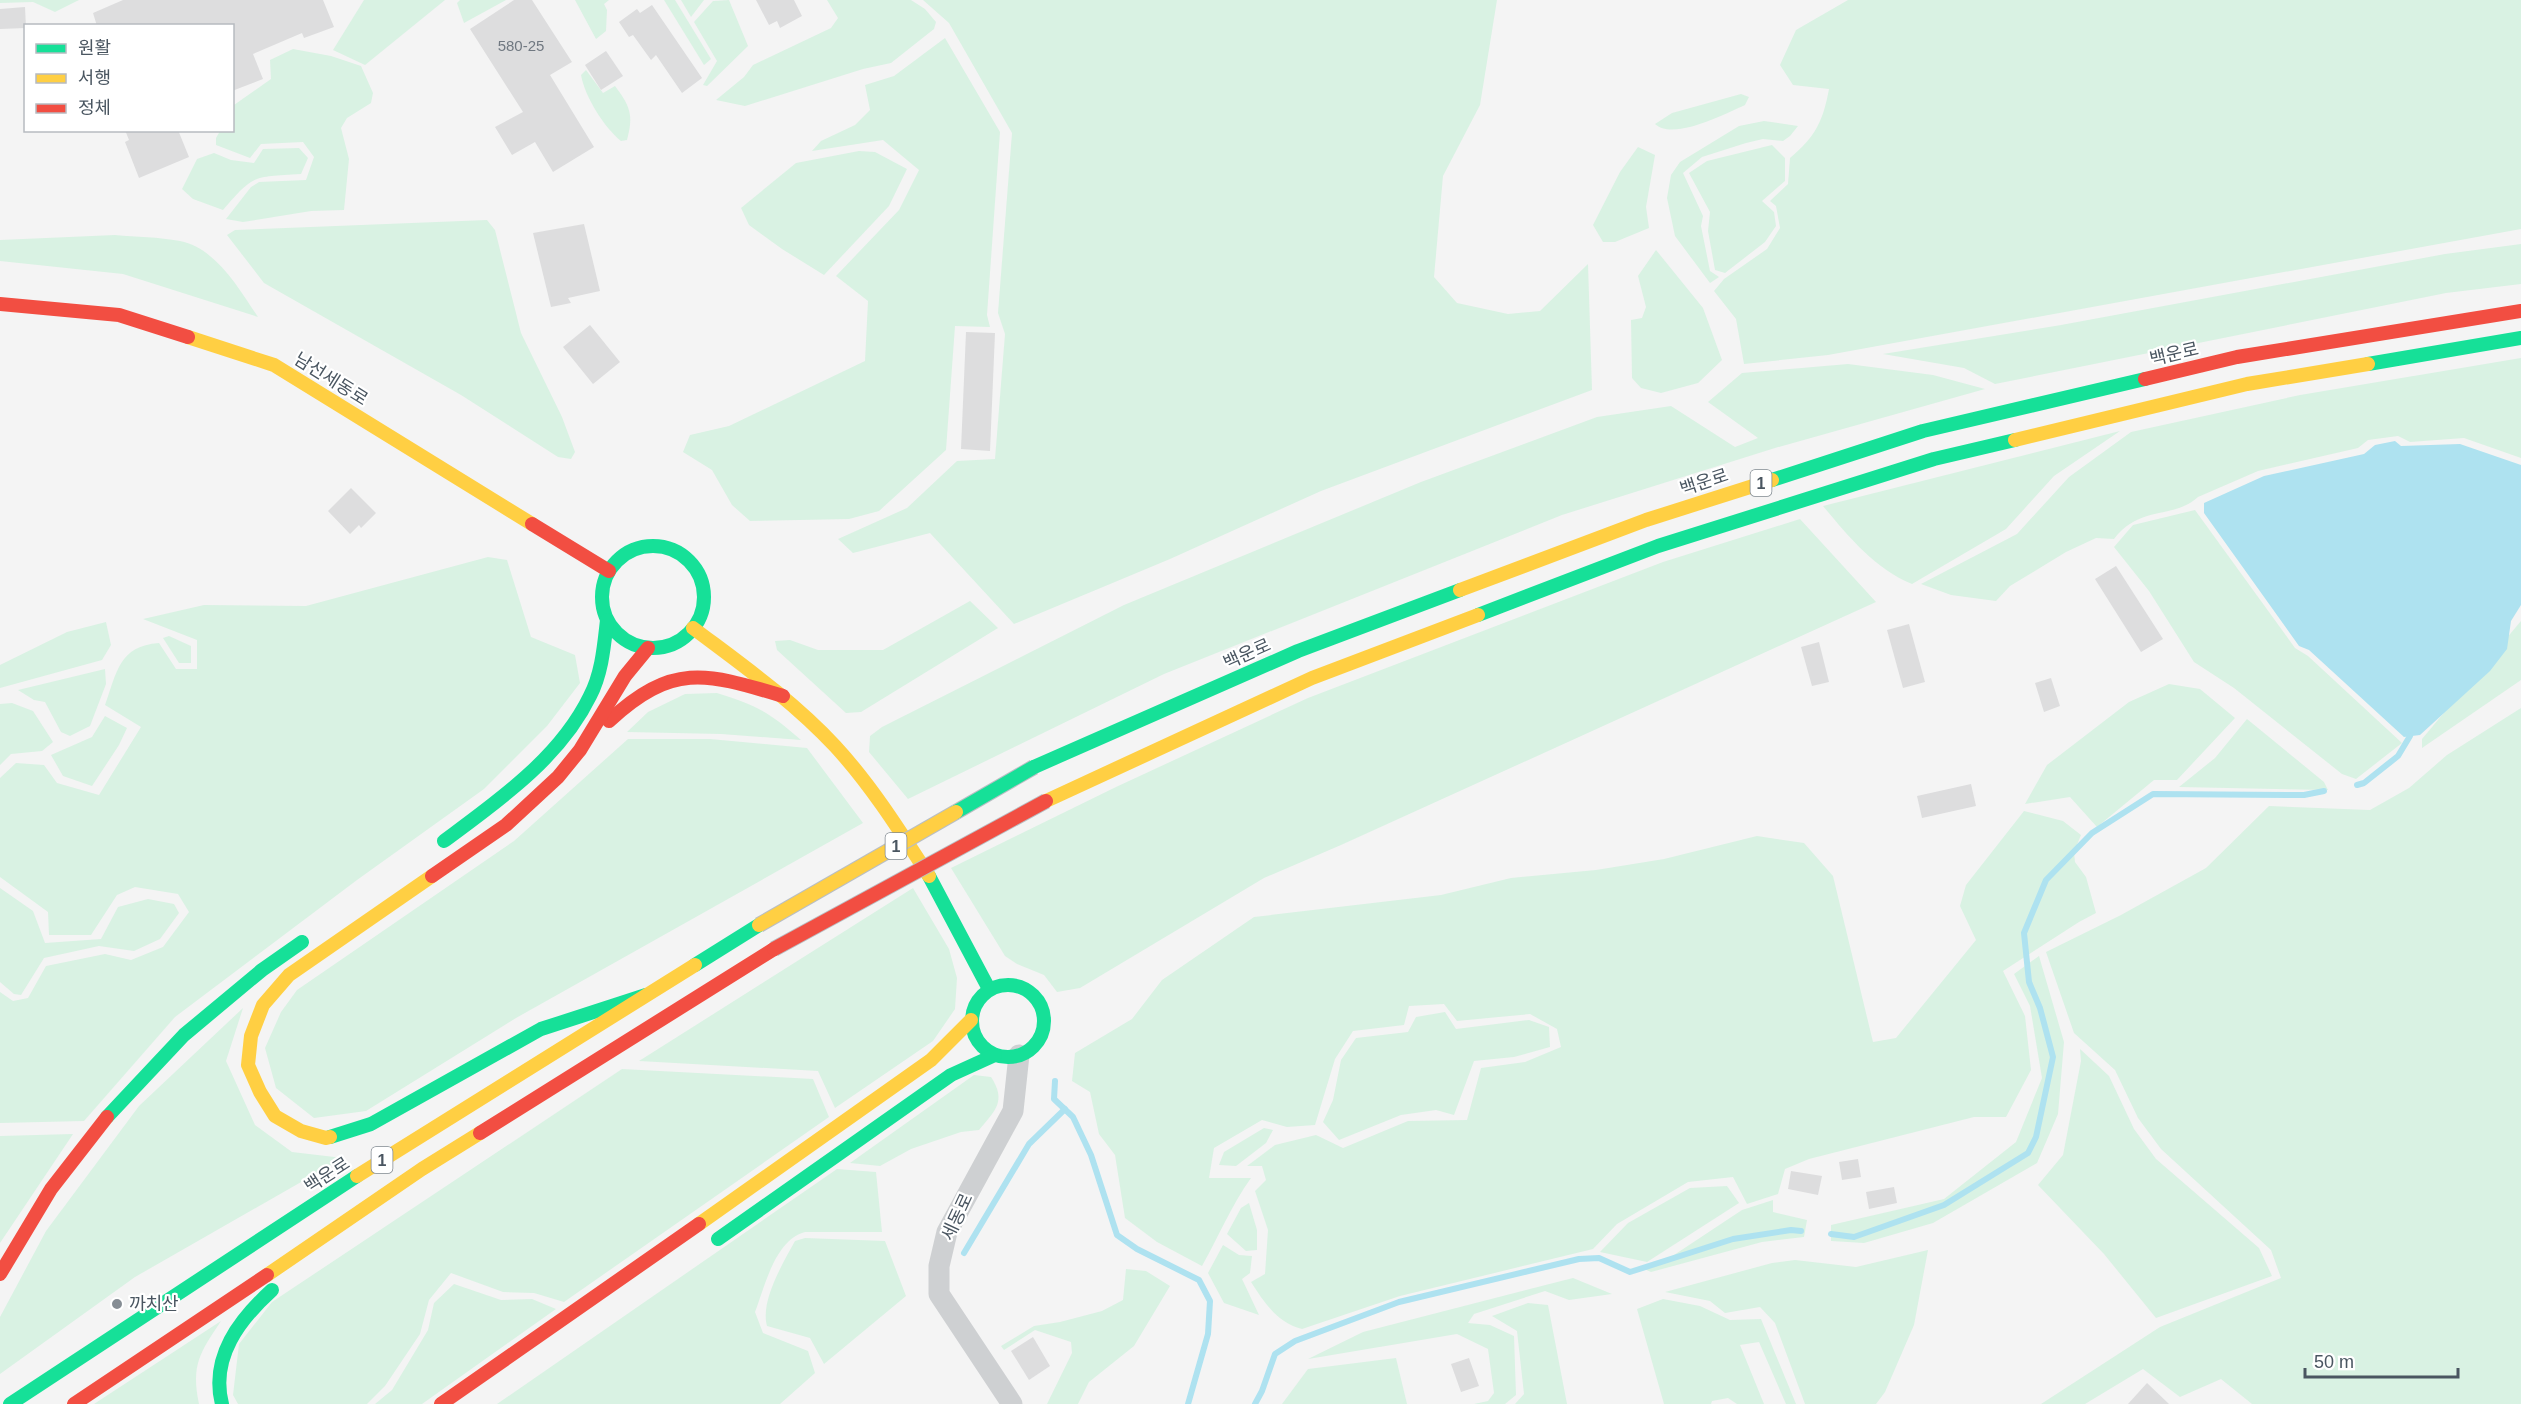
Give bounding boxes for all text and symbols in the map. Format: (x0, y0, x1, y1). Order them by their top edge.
legend (24, 24, 234, 132)
house number: 580-25 (498, 37, 544, 54)
text: 원활 (78, 38, 111, 58)
text: 서행 (78, 68, 111, 88)
text: 정체 (78, 98, 111, 118)
street label: 백운로 (2148, 339, 2200, 369)
street label: 남선세동로 (291, 349, 371, 409)
street label: 백운로 (1677, 465, 1731, 499)
road number: 1 (1750, 470, 1772, 496)
street label: 백운로 (1220, 635, 1274, 673)
road number: 1 (886, 833, 906, 859)
road number: 1 (372, 1147, 392, 1173)
street label: 백운로 (301, 1153, 353, 1197)
street label: 세동로 (937, 1190, 977, 1244)
place label: 까치산 (129, 1294, 179, 1314)
marker: 까치산 (110, 1297, 124, 1311)
scale bar (2305, 1341, 2458, 1379)
text: 50 m (2314, 1352, 2354, 1372)

